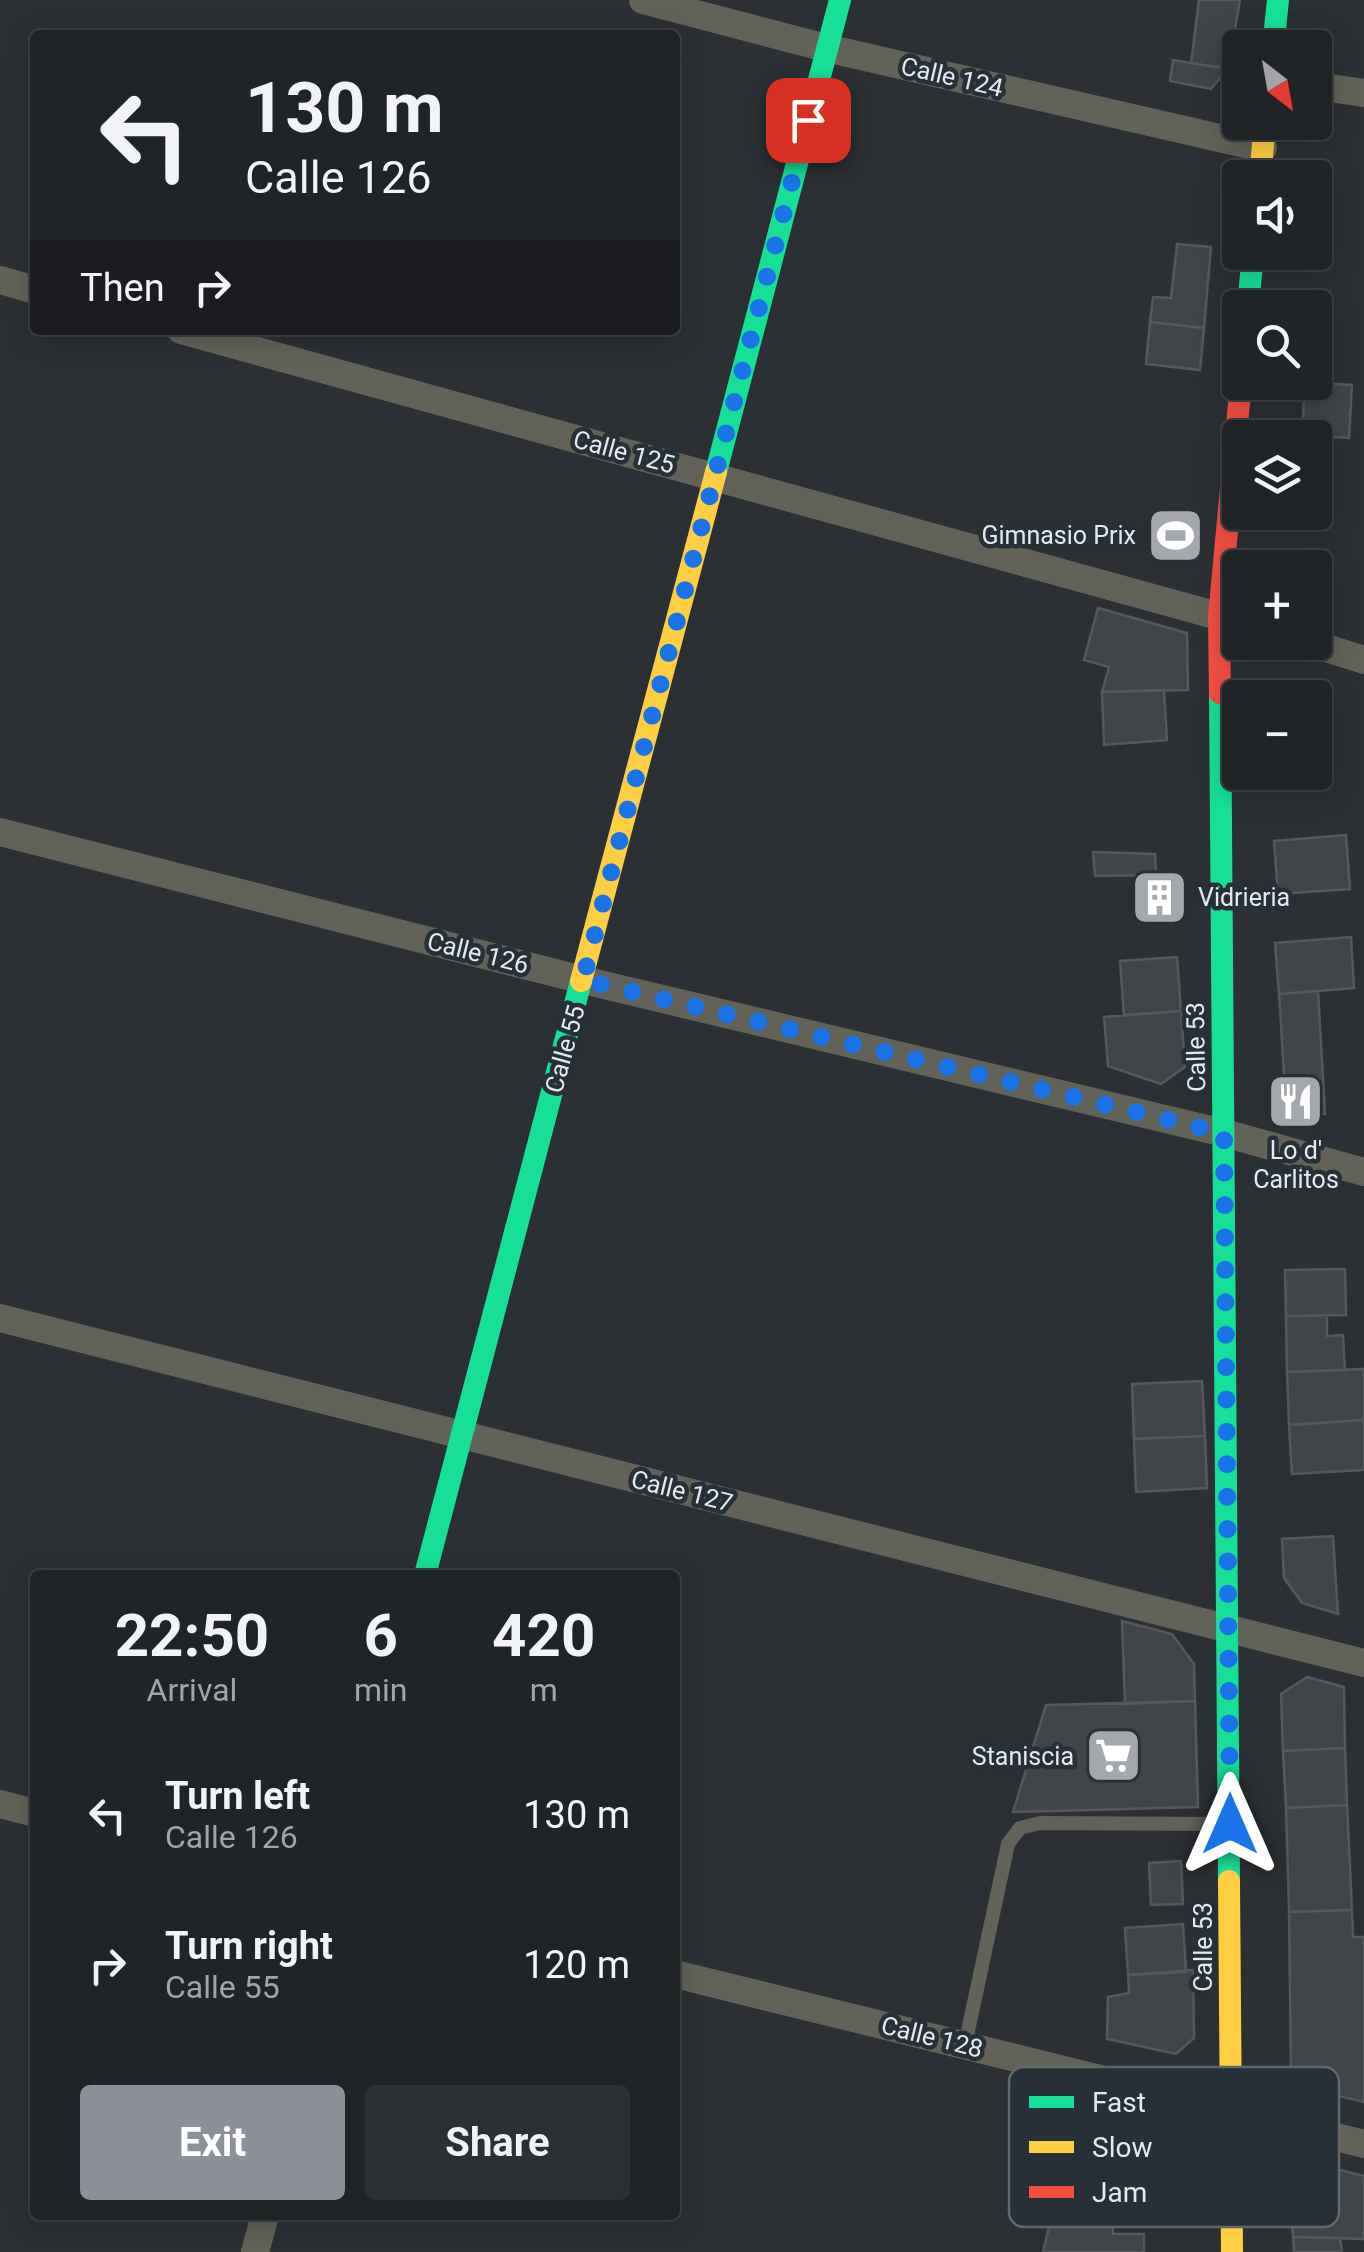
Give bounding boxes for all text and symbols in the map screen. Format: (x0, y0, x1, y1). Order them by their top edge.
north arrow (1222, 30, 1332, 140)
map controls (1222, 30, 1332, 790)
street label: Calle 124 (898, 51, 1006, 103)
text: 130 m (245, 67, 444, 149)
icon: left (80, 70, 210, 200)
pin (766, 78, 851, 163)
icon: arrive (781, 93, 836, 148)
text: Calle 126 (245, 151, 432, 204)
button: sound (1222, 160, 1332, 270)
icon: right (185, 260, 240, 315)
text: Then (80, 266, 165, 310)
button: search (1222, 290, 1332, 400)
button: layers (1222, 420, 1332, 530)
street label: Calle 125 (570, 425, 678, 479)
sports icon: Gimnasio Prix (1145, 505, 1205, 565)
place label: Gimnasio Prix (981, 521, 1136, 550)
button: + (1222, 550, 1332, 660)
button: − (1222, 680, 1332, 790)
building icon: Vidrieria (1129, 867, 1189, 927)
place label: Vidrieria (1198, 883, 1290, 912)
street label: Calle 126 (424, 926, 532, 980)
street label: Calle 55 (539, 1002, 591, 1096)
street label: Calle 53 (1181, 1002, 1211, 1092)
restaurant icon: Lo d' Carlitos (1266, 1071, 1326, 1131)
place label: Lo d' Carlitos (1253, 1136, 1339, 1194)
street label: Calle 127 (628, 1464, 736, 1518)
text: 22:50 (115, 1600, 269, 1671)
text: 6 (363, 1600, 398, 1671)
text: 420 (492, 1600, 595, 1671)
text: Arrival (147, 1671, 237, 1709)
text: min (354, 1671, 407, 1709)
text: m (530, 1671, 558, 1709)
supermarket icon: Staniscia (1083, 1726, 1143, 1786)
place label: Staniscia (972, 1742, 1074, 1771)
position arrow (1178, 1772, 1282, 1876)
text: Turn left (165, 1774, 310, 1818)
icon: left (80, 1788, 135, 1843)
text: 130 m (523, 1793, 630, 1837)
text: Calle 126 (165, 1818, 298, 1856)
street label: Calle 53 (1189, 1902, 1218, 1992)
text: Turn right (165, 1924, 333, 1968)
icon: right (80, 1938, 135, 1993)
text: 120 m (523, 1943, 630, 1987)
text: Calle 55 (165, 1968, 280, 2006)
street label: Calle 128 (878, 2010, 986, 2064)
legend (1009, 2067, 1339, 2227)
button: Exit (80, 2085, 345, 2200)
button: Share (365, 2085, 630, 2200)
text: Fast (1092, 2086, 1146, 2119)
text: Slow (1092, 2131, 1152, 2164)
text: Jam (1092, 2176, 1147, 2209)

